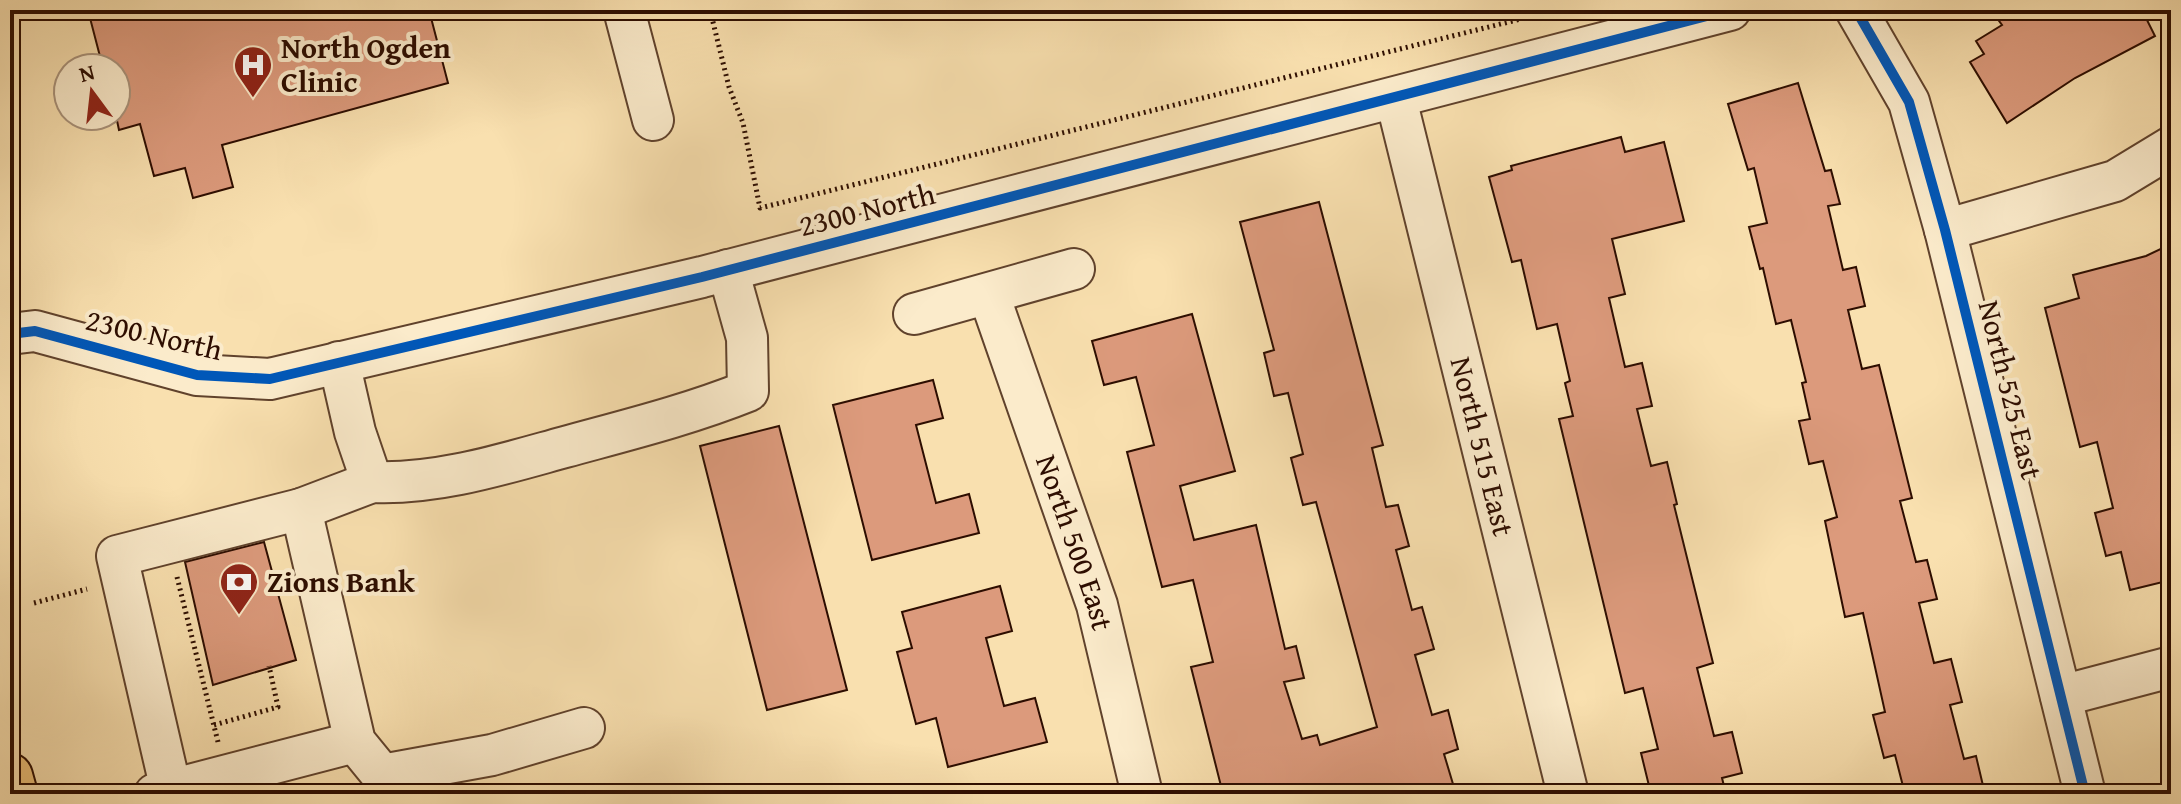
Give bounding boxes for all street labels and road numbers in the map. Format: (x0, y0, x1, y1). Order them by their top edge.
street label: 2300 North (794, 171, 940, 247)
street label: North 525 East (1967, 296, 2055, 484)
street label: 2300 North (82, 297, 227, 371)
street label: North 515 East (1440, 352, 1526, 541)
street label: North 500 East (1025, 448, 1125, 635)

